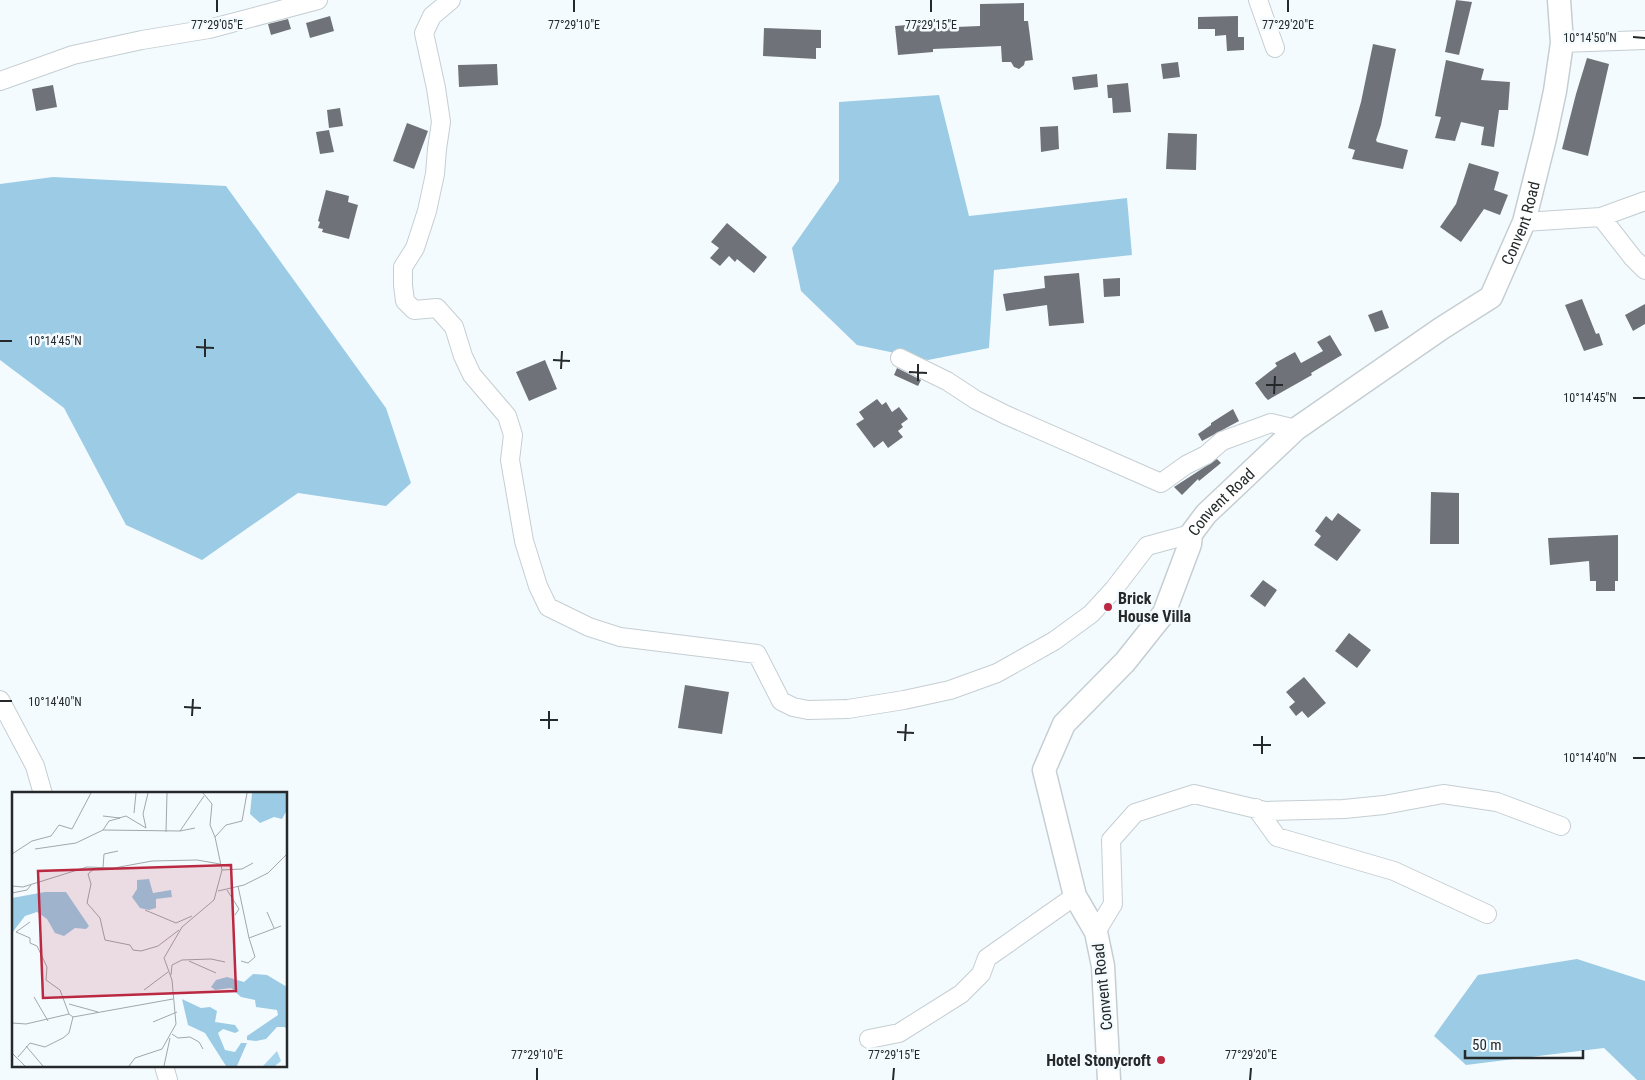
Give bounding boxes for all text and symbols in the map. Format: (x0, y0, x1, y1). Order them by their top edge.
text: 77°29'05"E (191, 18, 243, 32)
text: 77°29'10"E (548, 18, 600, 32)
text: 77°29'15"E (905, 18, 957, 32)
text: 77°29'20"E (1262, 18, 1314, 32)
text: 10°14'50"N (1563, 31, 1617, 45)
street label: Convent Road (1497, 179, 1544, 268)
text: 10°14'45"N (28, 334, 82, 348)
text: 10°14'45"N (1563, 391, 1617, 405)
street label: Convent Road (1184, 464, 1259, 540)
place label: Brick House Villa (1118, 589, 1192, 626)
marker: Brick House Villa (1102, 601, 1114, 613)
text: 10°14'40"N (28, 695, 82, 709)
text: 10°14'40"N (1563, 751, 1617, 765)
inset map (12, 792, 288, 1068)
street label: Convent Road (1088, 943, 1117, 1031)
scale bar (1465, 1028, 1582, 1060)
text: 50 m (1472, 1036, 1502, 1054)
text: 77°29'10"E (511, 1048, 563, 1062)
text: 77°29'15"E (868, 1048, 920, 1062)
text: 77°29'20"E (1225, 1048, 1277, 1062)
place label: Hotel Stonycroft (1046, 1051, 1151, 1070)
marker: Hotel Stonycroft (1155, 1054, 1167, 1066)

